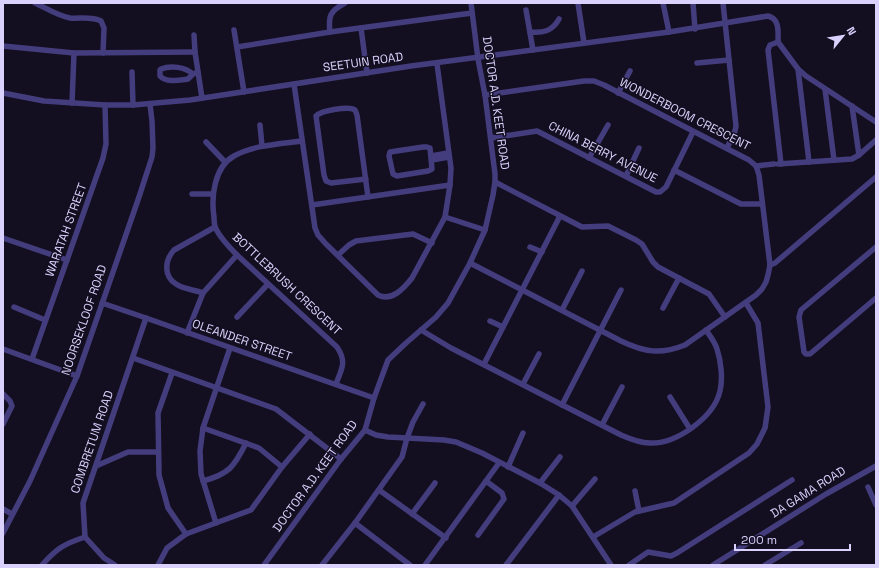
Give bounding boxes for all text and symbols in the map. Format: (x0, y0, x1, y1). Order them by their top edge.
north arrow (823, 16, 863, 56)
text: N (844, 24, 860, 38)
street label: DOCTOR A.D. KEET ROAD (479, 35, 513, 171)
street label: SEETUIN ROAD (322, 48, 404, 76)
street label: WONDERBOOM CRESCENT (617, 74, 753, 154)
street label: CHINA BERRY AVENUE (546, 118, 661, 187)
street label: WARATAH STREET (42, 181, 90, 279)
street label: BOTTLEBRUSH CRESCENT (229, 229, 345, 339)
street label: NOORSEKLOOF ROAD (58, 263, 110, 377)
street label: OLEANDER STREET (190, 315, 294, 365)
street label: COMBRETUM ROAD (67, 388, 117, 496)
street label: DOCTOR A.D. KEET ROAD (269, 417, 361, 535)
street label: DA GAMA ROAD (767, 462, 849, 521)
scale bar (735, 526, 850, 552)
text: 200 m (741, 532, 777, 548)

